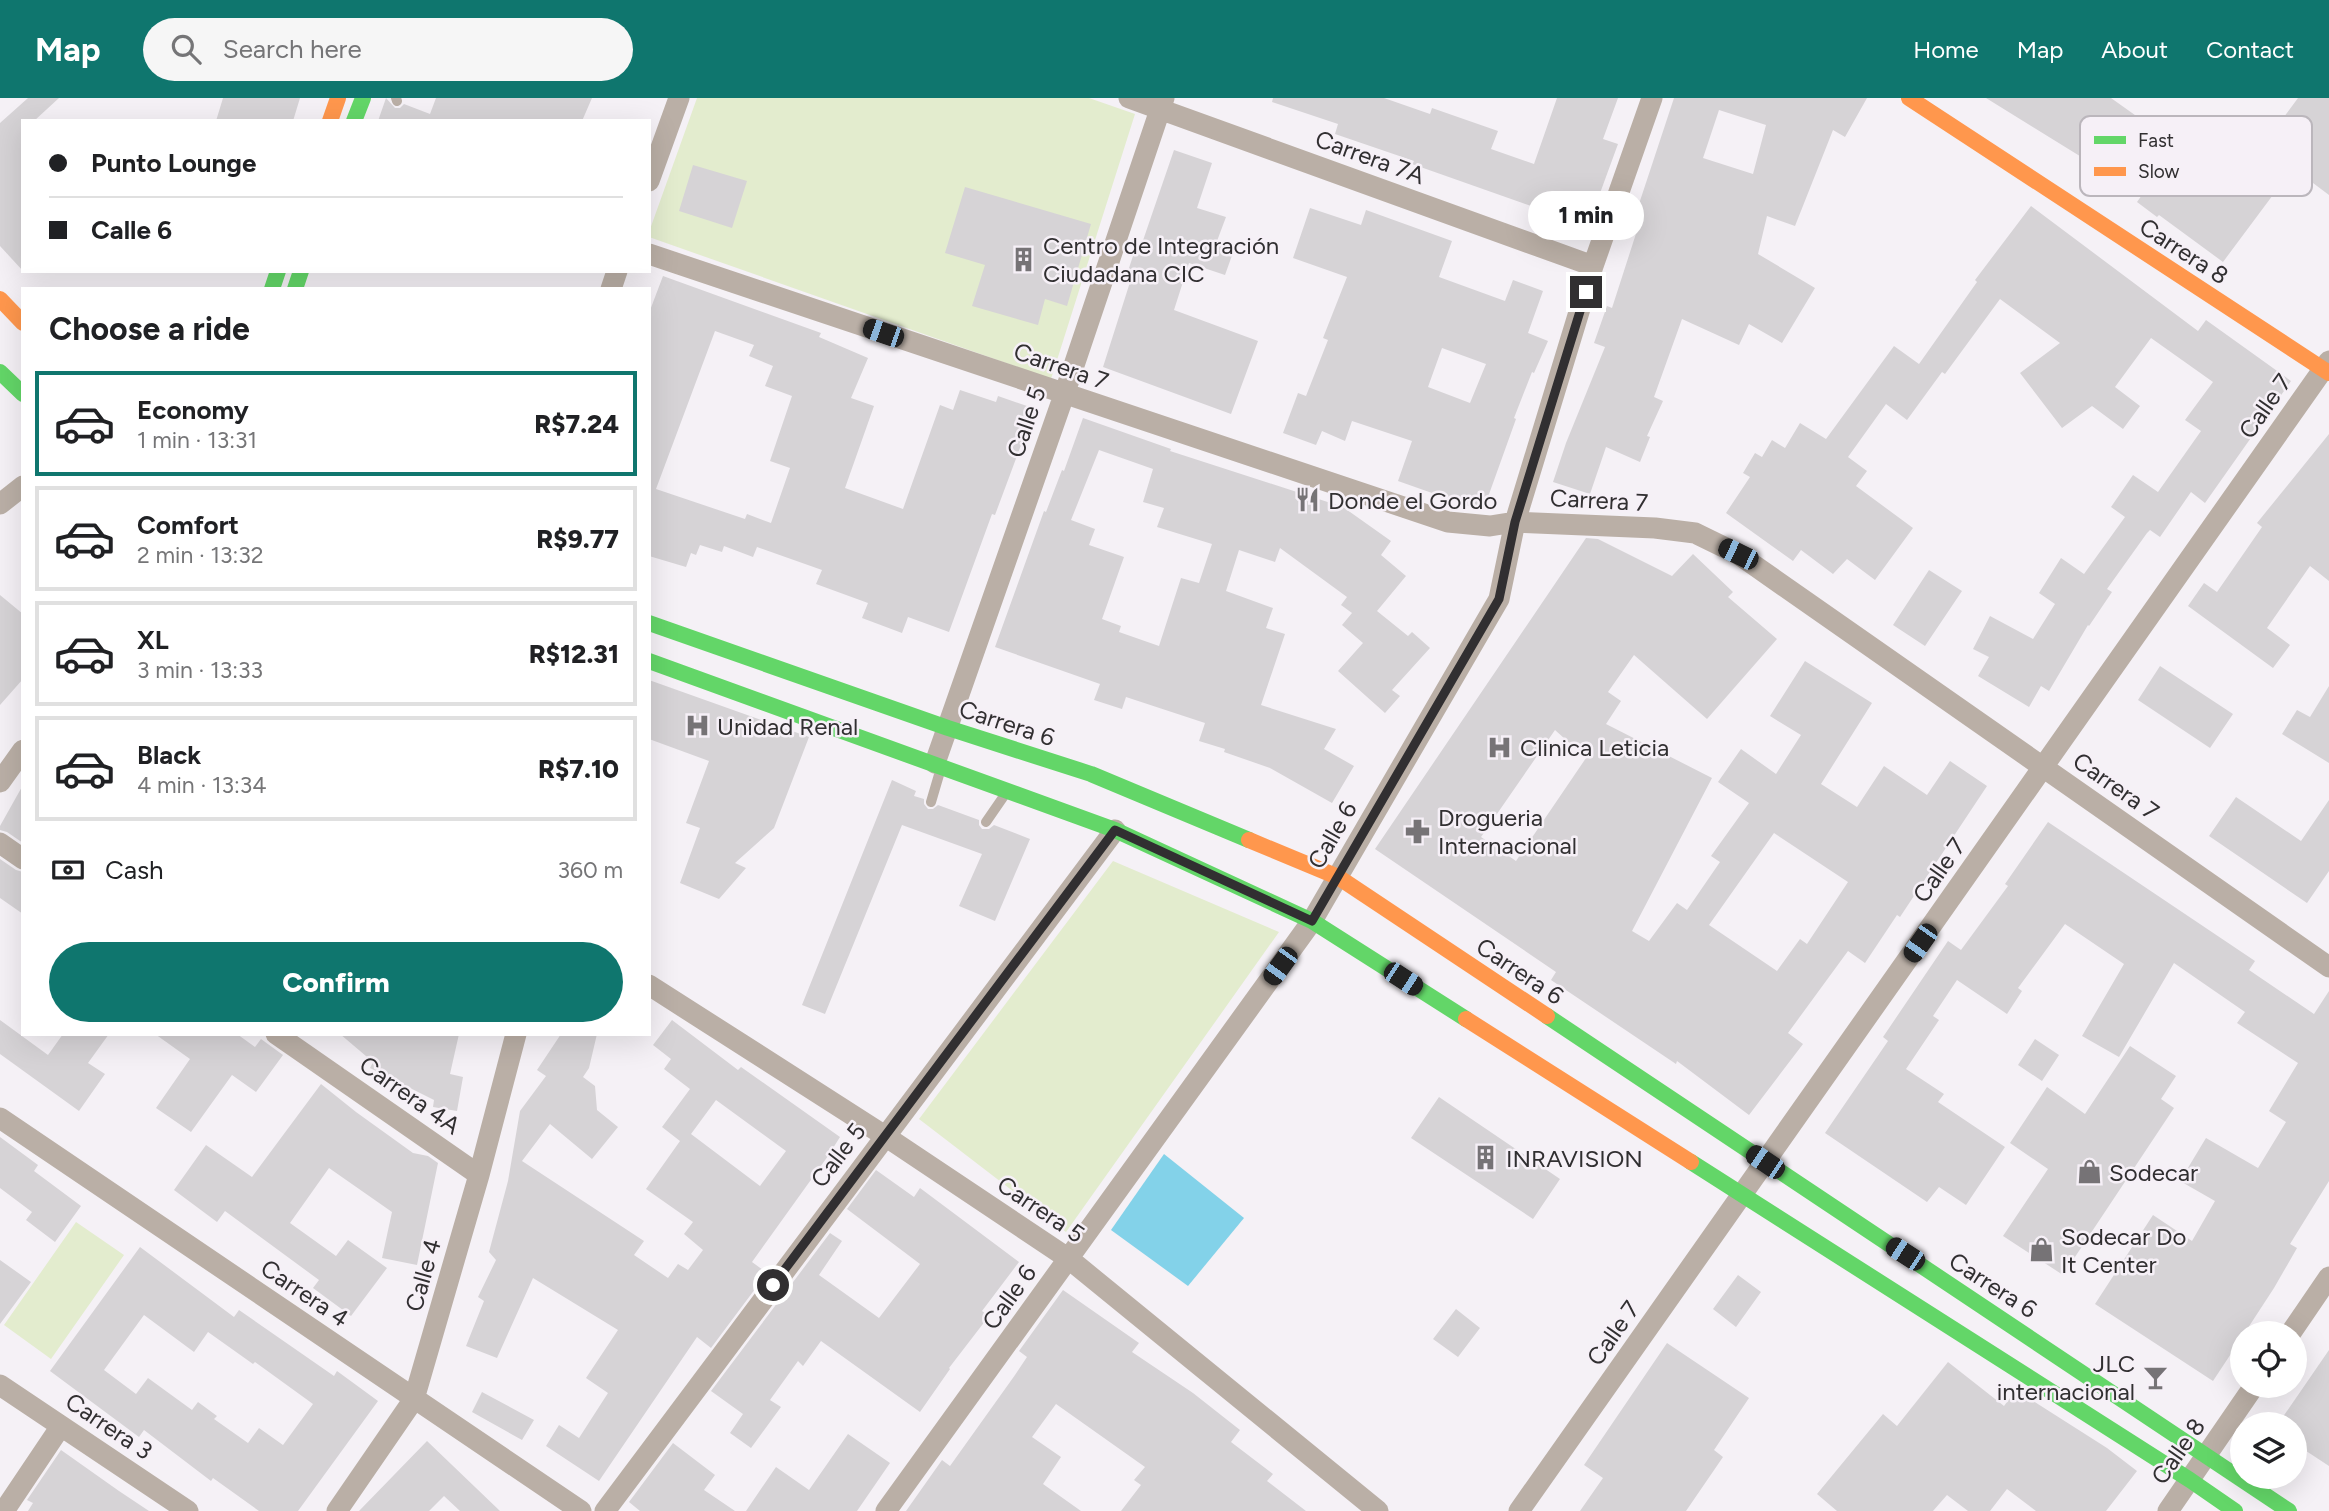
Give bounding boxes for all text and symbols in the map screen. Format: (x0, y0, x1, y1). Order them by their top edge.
search box (143, 18, 633, 81)
text: Map (35, 30, 101, 69)
icon: search (167, 30, 205, 68)
text: Search here (223, 33, 362, 65)
text: Home (1913, 35, 1979, 64)
text: Map (2017, 35, 2063, 64)
text: About (2101, 35, 2168, 64)
text: Contact (2206, 35, 2294, 64)
legend (2080, 116, 2312, 196)
street label: Carrera 7A (1311, 124, 1429, 190)
text: Fast (2138, 129, 2174, 152)
text: Punto Lounge (91, 147, 256, 179)
text: Slow (2138, 160, 2180, 183)
callout: 1 min (1528, 190, 1644, 240)
text: 1 min (1559, 201, 1613, 229)
street label: Carrera 8 (2134, 212, 2234, 290)
text: Calle 6 (91, 214, 172, 246)
place label: Centro de Integración Ciudadana CIC (1043, 231, 1279, 288)
building icon: Centro de Integración Ciudadana CIC (1009, 245, 1037, 273)
route end (1570, 276, 1602, 308)
text: Choose a ride (49, 310, 250, 348)
car (860, 316, 907, 350)
street label: Carrera 7 (1010, 336, 1112, 396)
street label: Calle 7 (2232, 368, 2298, 444)
street label: Calle 5 (1000, 383, 1052, 461)
icon: car (53, 392, 116, 455)
text: Economy (137, 394, 249, 426)
text: R$7.24 (534, 408, 619, 440)
text: 1 min · 13:31 (137, 426, 257, 454)
street label: Carrera 7 (1549, 483, 1649, 517)
restaurant icon: Donde el Gordo (1294, 486, 1322, 514)
place label: Donde el Gordo (1328, 486, 1498, 515)
icon: car (53, 507, 116, 570)
text: Comfort (137, 509, 239, 541)
text: R$9.77 (536, 523, 619, 555)
car (1715, 535, 1762, 573)
text: 2 min · 13:32 (137, 541, 264, 569)
icon: car (53, 622, 116, 685)
text: XL (137, 624, 169, 656)
text: R$12.31 (529, 638, 619, 670)
text: 3 min · 13:33 (137, 656, 263, 684)
street label: Carrera 6 (956, 694, 1058, 752)
hospital icon: Unidad Renal (683, 712, 711, 740)
place label: Unidad Renal (717, 712, 858, 741)
hospital icon: Clinica Leticia (1486, 733, 1514, 761)
place label: Clinica Leticia (1520, 733, 1669, 762)
icon: car (53, 737, 116, 800)
text: Black (137, 739, 201, 771)
street label: Carrera 7 (2068, 746, 2165, 826)
text: R$7.10 (538, 753, 619, 785)
text: 4 min · 13:34 (137, 771, 267, 799)
street label: Calle 6 (1301, 796, 1363, 874)
place label: Drogueria Internacional (1438, 803, 1577, 860)
pharmacy icon: Drogueria Internacional (1404, 817, 1432, 845)
street label: Calle 7 (1906, 832, 1972, 908)
icon: cash (49, 851, 87, 889)
text: Cash (105, 854, 164, 886)
text: 360 m (557, 856, 623, 884)
car (1900, 920, 1941, 966)
street label: Carrera 6 (1471, 931, 1569, 1011)
button: Confirm (49, 942, 623, 1022)
car (1260, 943, 1301, 989)
car (1380, 959, 1427, 999)
street label: Carrera 4A (354, 1050, 467, 1141)
street label: Calle 5 (804, 1117, 872, 1193)
car (1742, 1142, 1789, 1182)
building icon: INRAVISION (1472, 1144, 1500, 1172)
place label: INRAVISION (1506, 1144, 1643, 1173)
shop icon: Sodecar (2075, 1158, 2103, 1186)
place label: Sodecar (2109, 1158, 2198, 1187)
street label: Carrera 5 (992, 1169, 1090, 1249)
place label: Sodecar Do It Center (2061, 1222, 2187, 1279)
car (1882, 1234, 1929, 1274)
street label: Calle 4 (399, 1235, 447, 1315)
shop icon: Sodecar Do It Center (2027, 1236, 2055, 1264)
street label: Carrera 6 (1944, 1246, 2042, 1324)
street label: Carrera 4 (255, 1253, 355, 1333)
street label: Calle 6 (976, 1259, 1042, 1335)
route start (757, 1269, 789, 1301)
street label: Calle 7 (1580, 1295, 1646, 1371)
map controls (2230, 1321, 2307, 1489)
button: locate (2230, 1321, 2307, 1398)
place label: JLC internacional (1997, 1349, 2135, 1406)
bar icon: JLC internacional (2141, 1363, 2169, 1391)
street label: Carrera 3 (60, 1387, 158, 1465)
street label: Calle 8 (2145, 1412, 2211, 1490)
button: layers (2230, 1412, 2307, 1489)

